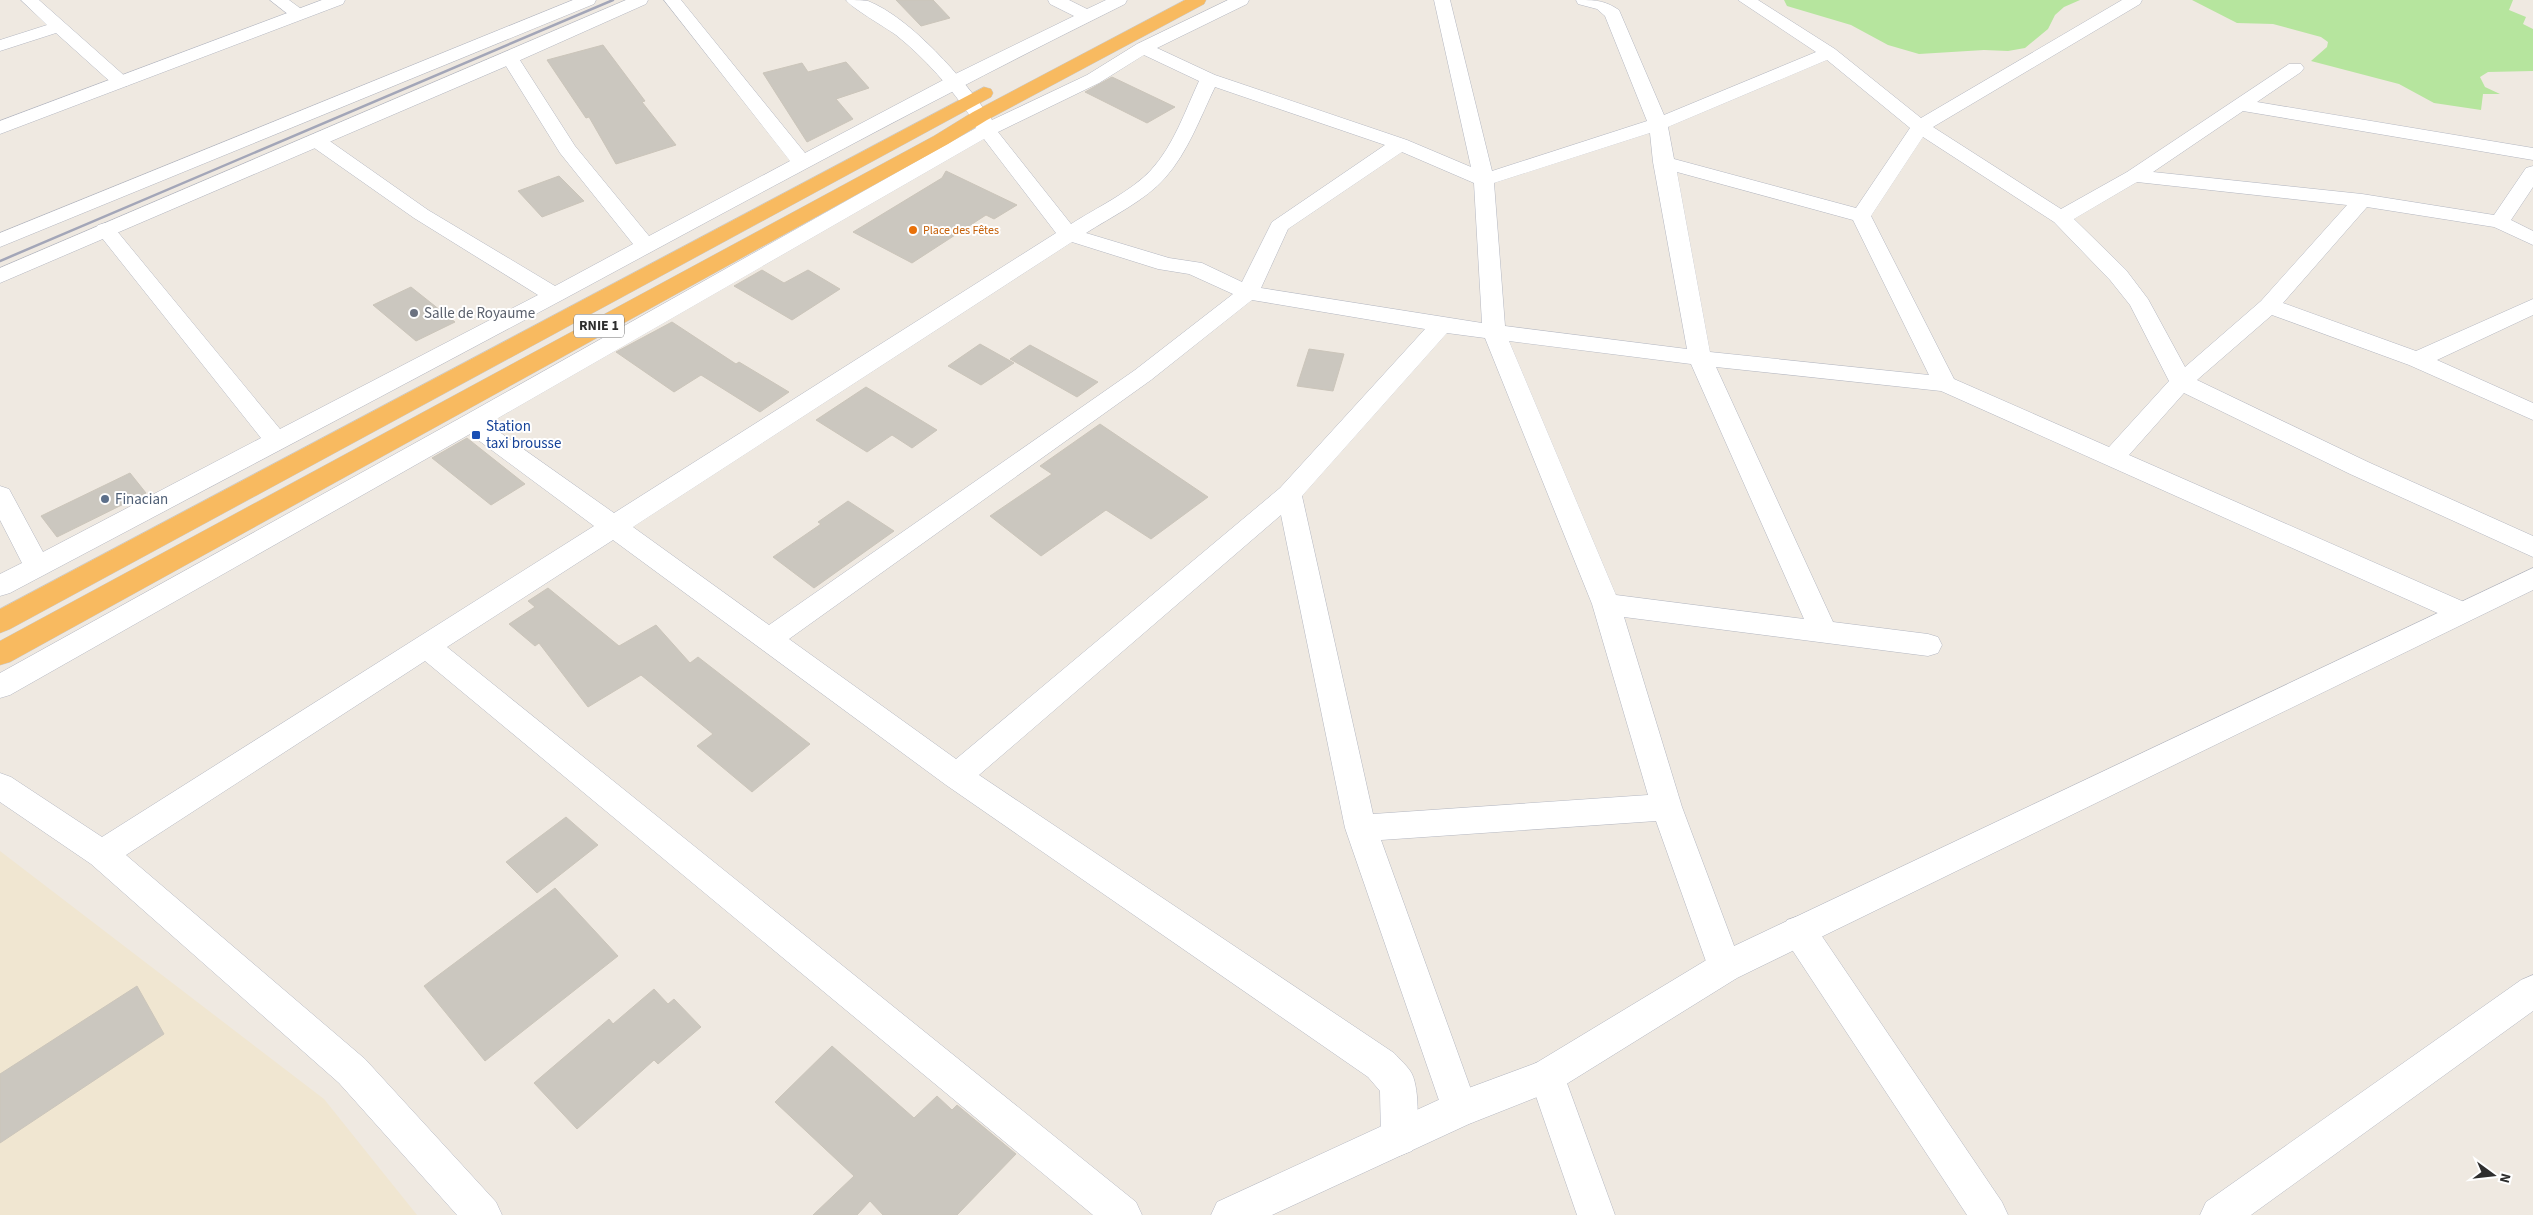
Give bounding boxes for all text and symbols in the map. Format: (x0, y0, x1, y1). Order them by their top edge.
place label: Place des Fêtes (923, 222, 999, 239)
marker: Place des Fêtes (907, 224, 919, 236)
place label: Salle de Royaume (424, 303, 535, 324)
marker: Salle de Royaume (408, 307, 420, 319)
road number: RNIE 1 (574, 314, 624, 338)
place label: Station taxi brousse (486, 416, 561, 454)
marker: Station taxi brousse (470, 429, 482, 441)
place label: Finacian (115, 489, 168, 510)
marker: Finacian (99, 493, 111, 505)
north arrow (2468, 1150, 2518, 1200)
text: N (2494, 1171, 2515, 1185)

